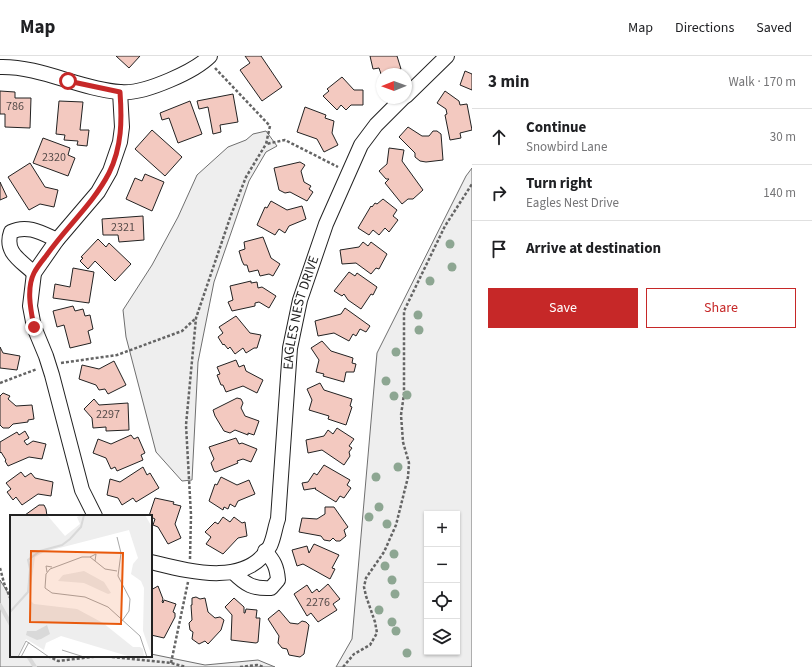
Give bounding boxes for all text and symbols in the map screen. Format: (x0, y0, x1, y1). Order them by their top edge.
text: Map (20, 14, 55, 41)
text: Map (628, 18, 653, 38)
text: Directions (675, 18, 734, 38)
text: Saved (756, 18, 792, 38)
north arrow (376, 68, 412, 104)
text: 3 min (488, 70, 529, 94)
route start (59, 72, 77, 90)
text: Walk · 170 m (728, 73, 796, 91)
house number: 786 (6, 98, 24, 115)
text: Continue (526, 117, 586, 138)
icon: ahead (488, 126, 510, 148)
text: 30 m (770, 128, 796, 146)
text: Snowbird Lane (526, 138, 607, 156)
house number: 2320 (42, 149, 66, 166)
text: Turn right (526, 173, 592, 194)
icon: right (488, 182, 510, 204)
text: 140 m (763, 184, 796, 202)
text: Eagles Nest Drive (526, 194, 619, 212)
house number: 2321 (111, 219, 135, 236)
icon: arrive (488, 238, 510, 260)
text: Arrive at destination (526, 238, 661, 259)
street label: EAGLES NEST DRIVE (278, 253, 324, 371)
button: Save (488, 288, 638, 328)
button: Share (646, 288, 796, 328)
route end (25, 318, 43, 336)
house number: 2297 (96, 406, 120, 423)
map controls (424, 511, 460, 655)
button: + (424, 511, 460, 547)
inset map (10, 515, 152, 657)
button: − (424, 547, 460, 583)
button: locate (424, 583, 460, 619)
house number: 2276 (306, 594, 330, 611)
button: layers (424, 619, 460, 655)

